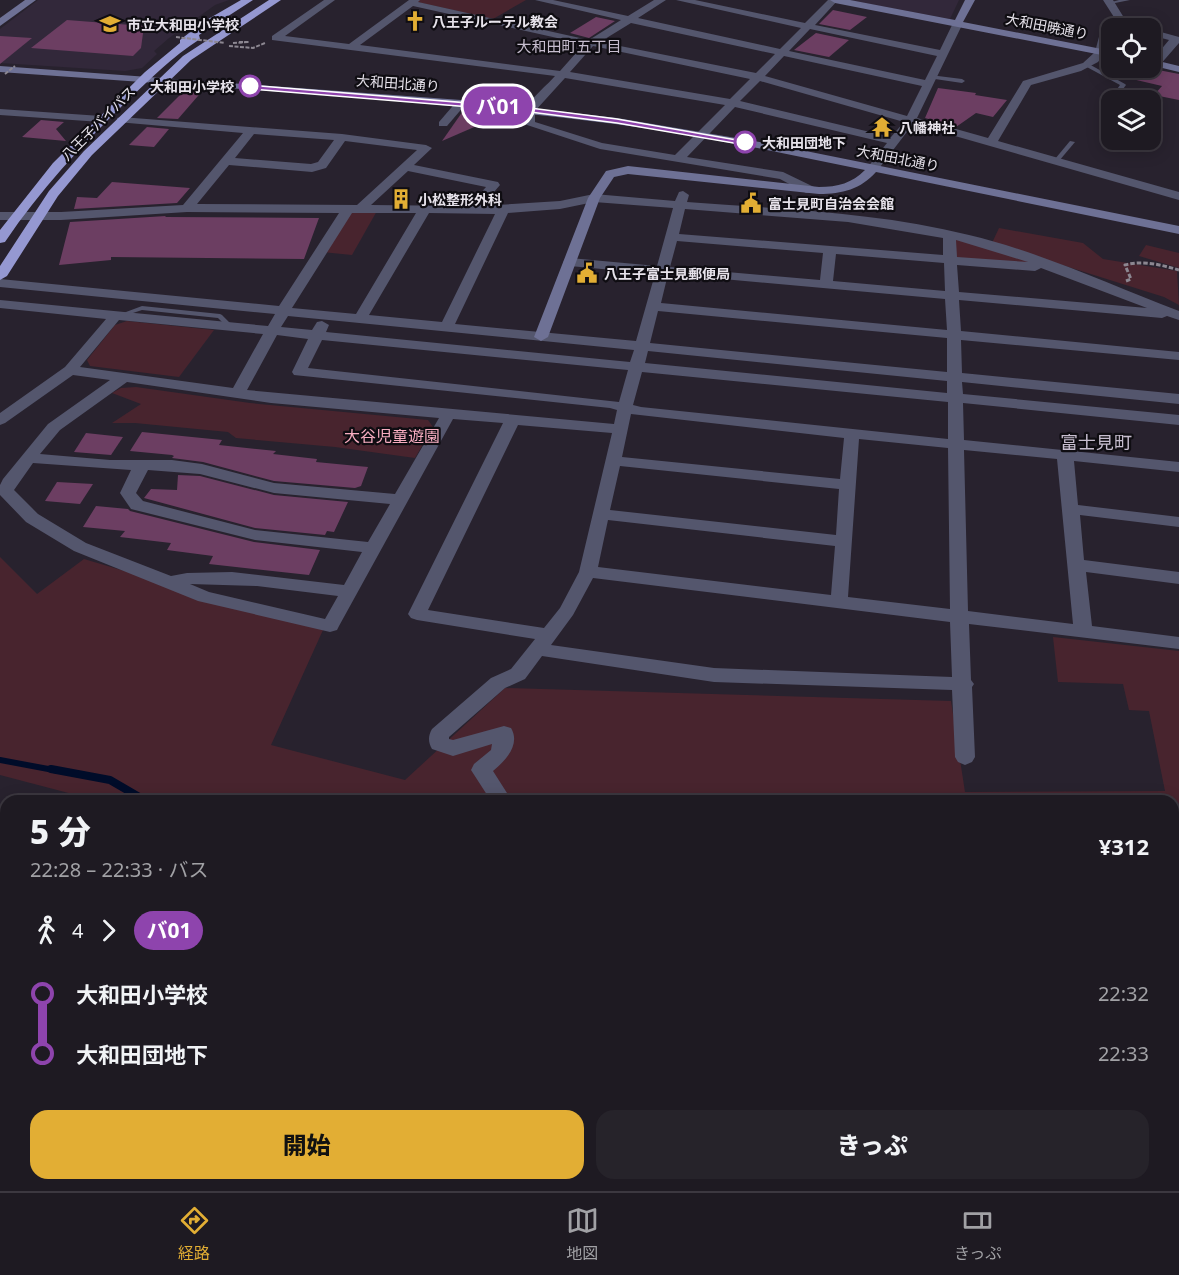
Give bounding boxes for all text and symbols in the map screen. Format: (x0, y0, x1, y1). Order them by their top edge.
church icon: 八王子ルーテル教会 (403, 9, 427, 33)
street label: 大和田暁通り (1004, 9, 1090, 43)
school or university icon: 市立大和田小学校 (98, 12, 122, 36)
place label: 八王子ルーテル教会 (432, 12, 558, 31)
place label: 市立大和田小学校 (127, 15, 239, 34)
map controls (1101, 18, 1161, 150)
button: locate (1101, 18, 1161, 78)
district label: 大和田町五丁目 (516, 36, 622, 56)
street label: 大和田北通り (355, 71, 441, 95)
marker: 大和田小学校 (239, 75, 261, 97)
place label: 大和田小学校 (150, 77, 234, 96)
street label: 八王子バイパス (57, 82, 139, 164)
line badge: バ01 (464, 86, 532, 126)
button: layers (1101, 90, 1161, 150)
text: バ01 (475, 92, 521, 120)
temple icon: 八幡神社 (870, 115, 894, 139)
place label: 八幡神社 (899, 118, 955, 137)
marker: 大和田団地下 (734, 131, 756, 153)
place label: 大和田団地下 (762, 133, 846, 152)
street label: 大和田北通り (855, 141, 941, 175)
building icon: 小松整形外科 (389, 187, 413, 211)
place label: 小松整形外科 (418, 190, 502, 209)
public building icon: 富士見町自治会会館 (739, 191, 763, 215)
place label: 富士見町自治会会館 (768, 194, 894, 213)
public building icon: 八王子富士見郵便局 (575, 261, 599, 285)
place label: 八王子富士見郵便局 (604, 264, 730, 283)
park label: 大谷児童遊園 (344, 425, 440, 447)
district label: 富士見町 (1060, 430, 1132, 454)
text: 5 分 (30, 809, 91, 854)
text: ¥312 (1099, 831, 1149, 861)
text: 22:28 – 22:33 · バス (30, 856, 208, 883)
icon: walk (30, 914, 63, 947)
icon: forward (92, 914, 125, 947)
text: バ01 (146, 916, 191, 944)
text: 4 (72, 917, 83, 944)
text: 大和田小学校 (76, 979, 208, 1009)
text: 22:32 (1098, 980, 1149, 1007)
text: 大和田団地下 (76, 1039, 208, 1069)
text: 22:33 (1098, 1040, 1149, 1067)
button: 開始 (30, 1110, 584, 1179)
button: きっぷ (596, 1110, 1149, 1179)
tab: 経路 (178, 1204, 211, 1264)
tab: 地図 (566, 1204, 599, 1264)
tab: きっぷ (954, 1204, 1001, 1264)

